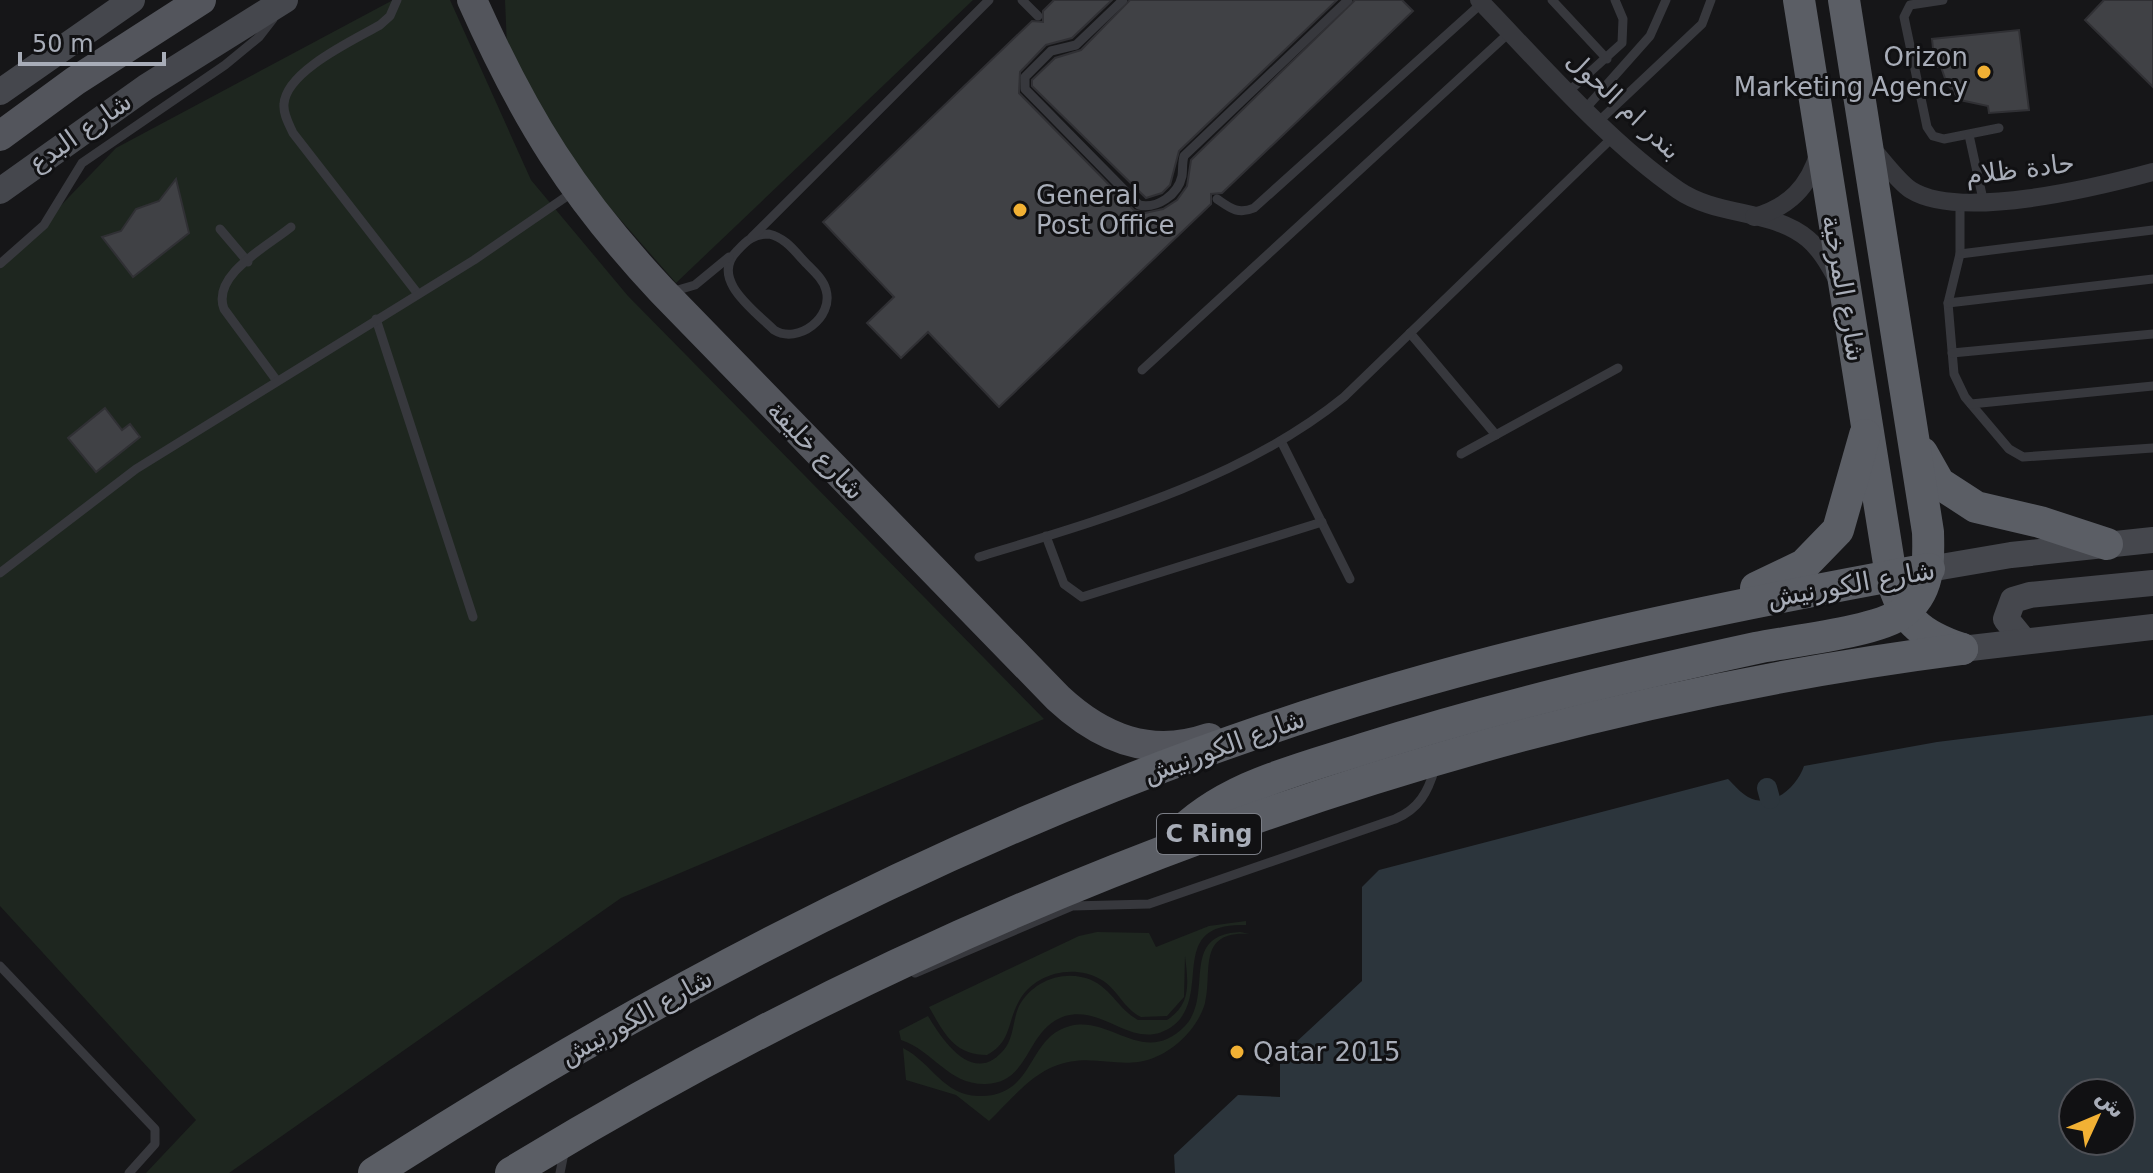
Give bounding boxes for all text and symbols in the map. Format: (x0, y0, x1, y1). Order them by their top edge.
scale bar (20, 16, 164, 66)
text: 50 m (32, 30, 94, 58)
place label: Orizon Marketing Agency (1734, 42, 1968, 102)
street label: بندر ام الحول (1560, 44, 1687, 166)
marker: Orizon Marketing Agency (1975, 63, 1993, 81)
street label: شارع البدع (23, 86, 137, 178)
street label: حادة ظلام (1964, 147, 2076, 191)
place label: General Post Office (1036, 180, 1175, 240)
marker: General Post Office (1011, 201, 1029, 219)
street label: شارع المرخية (1815, 212, 1872, 364)
street label: شارع خليفة (762, 394, 870, 506)
street label: شارع الكورنيش (1765, 554, 1937, 614)
street label: شارع الكورنيش (1139, 703, 1309, 790)
road number: C Ring (1157, 814, 1261, 854)
street label: شارع الكورنيش (554, 963, 718, 1072)
place label: Qatar 2015 (1253, 1037, 1401, 1067)
marker: Qatar 2015 (1228, 1043, 1246, 1061)
north arrow (2057, 1077, 2137, 1157)
text: ش (2091, 1084, 2131, 1123)

